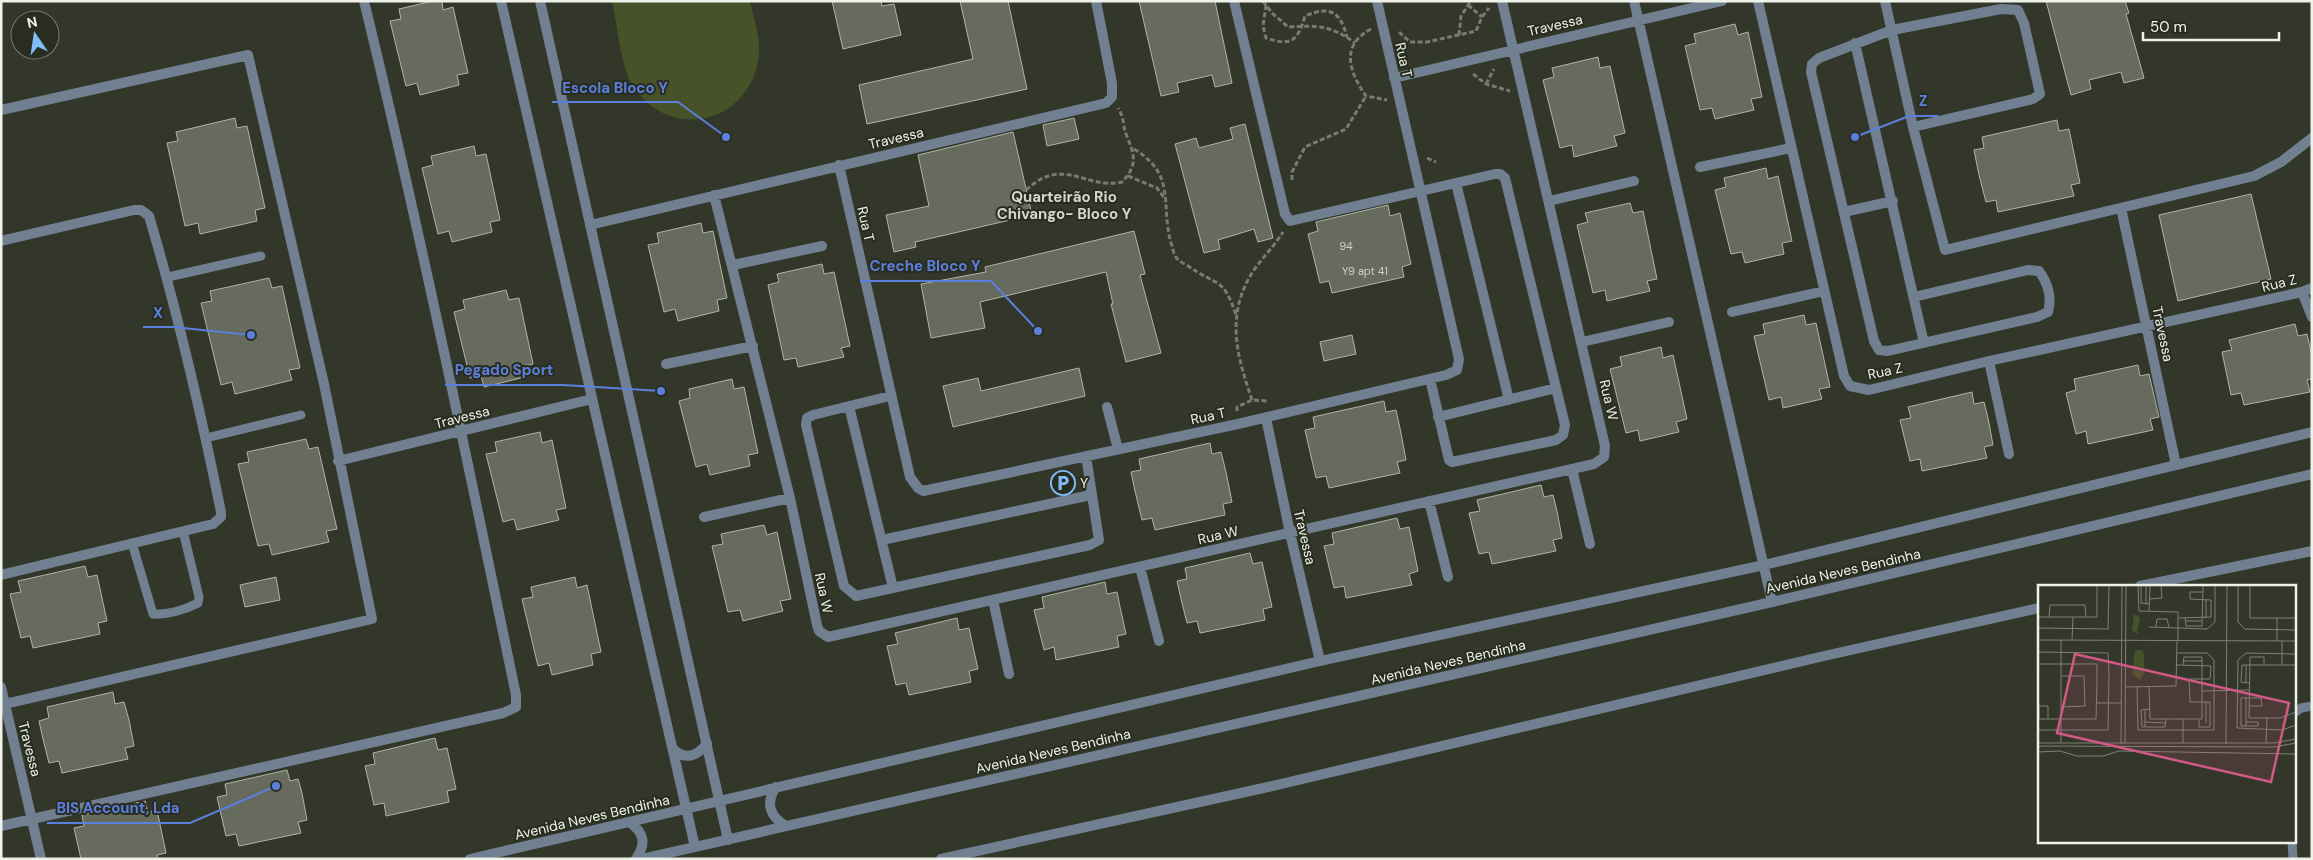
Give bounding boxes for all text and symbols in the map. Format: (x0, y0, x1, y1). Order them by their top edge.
north arrow (10, 10, 60, 60)
street label: Travessa (1526, 10, 1584, 40)
scale bar (2143, 10, 2279, 42)
text: N (25, 12, 39, 32)
text: 50 m (2150, 17, 2187, 37)
street label: Rua T (1391, 41, 1417, 79)
callout: Escola Bloco Y (552, 72, 678, 102)
text: Escola Bloco Y (562, 78, 668, 98)
callout: Z (1909, 86, 1938, 116)
text: Z (1919, 91, 1927, 111)
street label: Travessa (867, 123, 925, 153)
district label: Quarteirão Rio Chivango- Bloco Y (997, 187, 1132, 224)
street label: Rua T (853, 205, 879, 243)
house number: 94 (1339, 239, 1353, 253)
callout: Creche Bloco Y (860, 251, 991, 281)
text: Creche Bloco Y (869, 256, 981, 276)
house number: Y9 apt 41 (1342, 264, 1388, 278)
street label: Rua Z (2260, 270, 2298, 296)
callout: X (143, 297, 173, 327)
text: X (153, 303, 163, 323)
street label: Travessa (2148, 305, 2178, 363)
callout: Pegado Sport (445, 355, 563, 385)
street label: Rua Z (1866, 359, 1904, 383)
text: Pegado Sport (455, 360, 553, 380)
street label: Rua W (1596, 378, 1623, 423)
street label: Travessa (433, 401, 491, 433)
street label: Rua T (1189, 403, 1227, 428)
parking icon: Y (1050, 470, 1076, 496)
place label: Y (1080, 474, 1088, 492)
street label: Travessa (1290, 508, 1320, 566)
street label: Rua W (1196, 521, 1241, 548)
street label: Avenida Neves Bendinha (1764, 544, 1922, 598)
street label: Rua W (811, 571, 837, 615)
inset map (2038, 585, 2296, 842)
street label: Avenida Neves Bendinha (1369, 635, 1527, 689)
street label: Travessa (14, 720, 46, 778)
street label: Avenida Neves Bendinha (974, 724, 1132, 778)
street label: Avenida Neves Bendinha (513, 790, 671, 844)
callout: BIS Account, Lda (47, 793, 190, 823)
text: BIS Account, Lda (56, 798, 180, 818)

